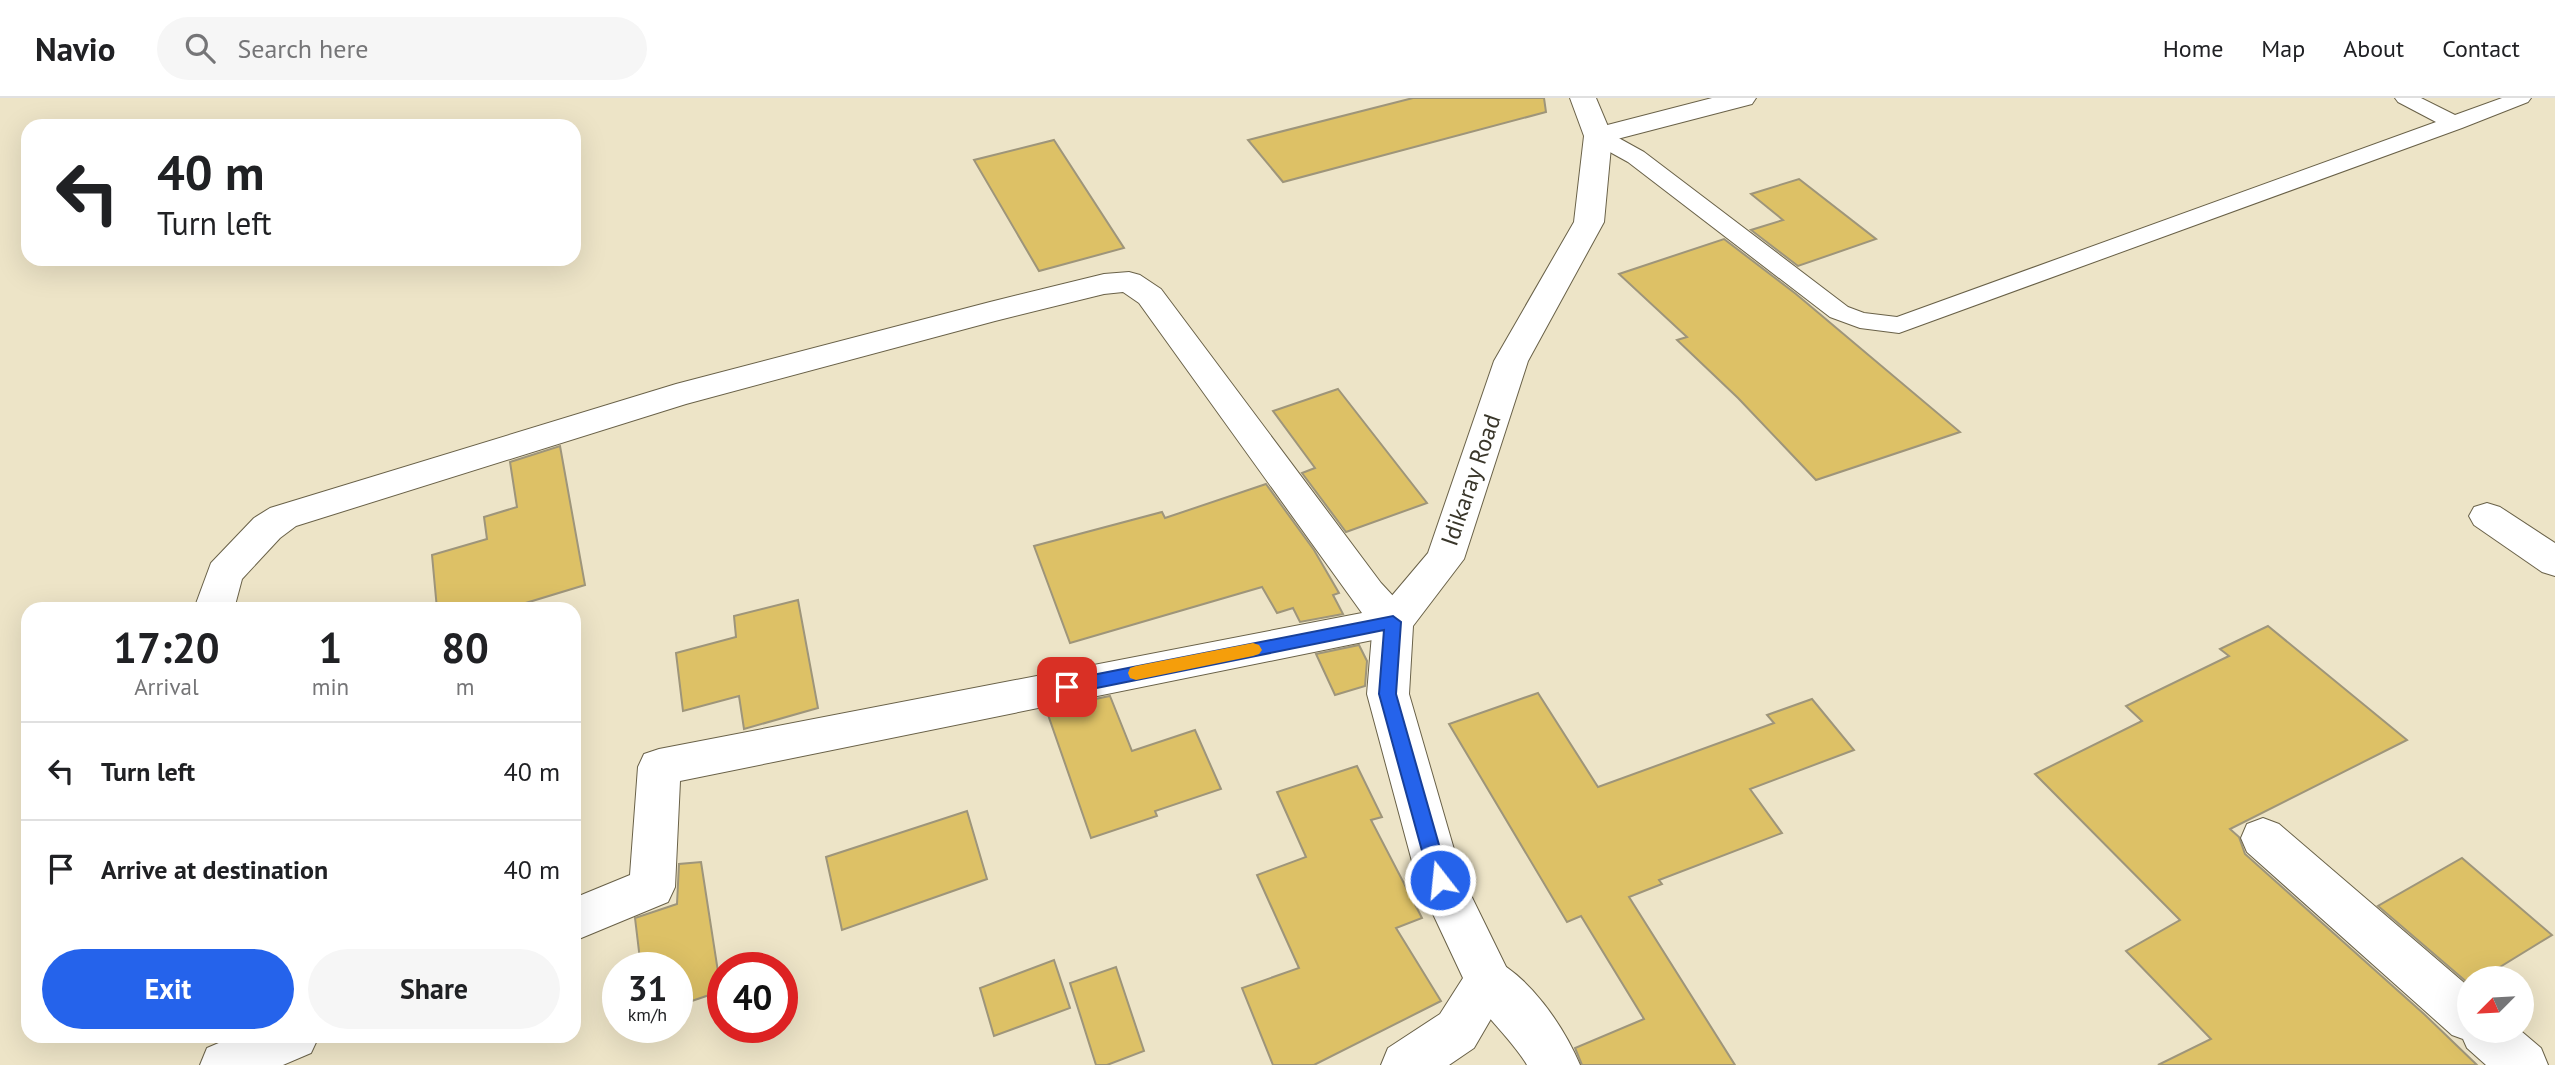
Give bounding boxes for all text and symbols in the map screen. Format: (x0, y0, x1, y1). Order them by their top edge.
search box (157, 17, 647, 80)
text: Navio (35, 27, 115, 70)
icon: search (181, 29, 219, 67)
text: Search here (237, 32, 369, 65)
text: Home (2163, 33, 2223, 64)
text: Map (2261, 33, 2305, 64)
text: About (2343, 33, 2404, 64)
text: Contact (2442, 33, 2520, 64)
text: 40 m (157, 140, 264, 204)
icon: left (42, 147, 133, 238)
text: Turn left (157, 202, 272, 244)
street label: Idikaray Road (1434, 410, 1508, 550)
text: 17:20 (113, 620, 220, 675)
text: 1 (319, 620, 342, 675)
text: 80 (441, 620, 489, 675)
pin (1037, 657, 1097, 717)
icon: arrive (1048, 668, 1086, 706)
text: Arrival (134, 672, 199, 701)
text: min (312, 672, 349, 701)
text: m (456, 672, 474, 701)
icon: left (42, 752, 80, 790)
text: Turn left (101, 755, 195, 788)
text: 40 m (504, 755, 560, 788)
position arrow (1403, 843, 1477, 917)
icon: arrive (42, 850, 80, 888)
text: Arrive at destination (101, 853, 328, 886)
text: 40 m (504, 853, 560, 886)
button: Exit (42, 949, 294, 1029)
button: Share (308, 949, 560, 1029)
speed limit sign: 40 (707, 952, 798, 1043)
text: 31 (628, 965, 667, 1011)
north arrow (2457, 966, 2534, 1043)
map controls (2457, 966, 2534, 1043)
text: km/h (628, 1003, 667, 1026)

